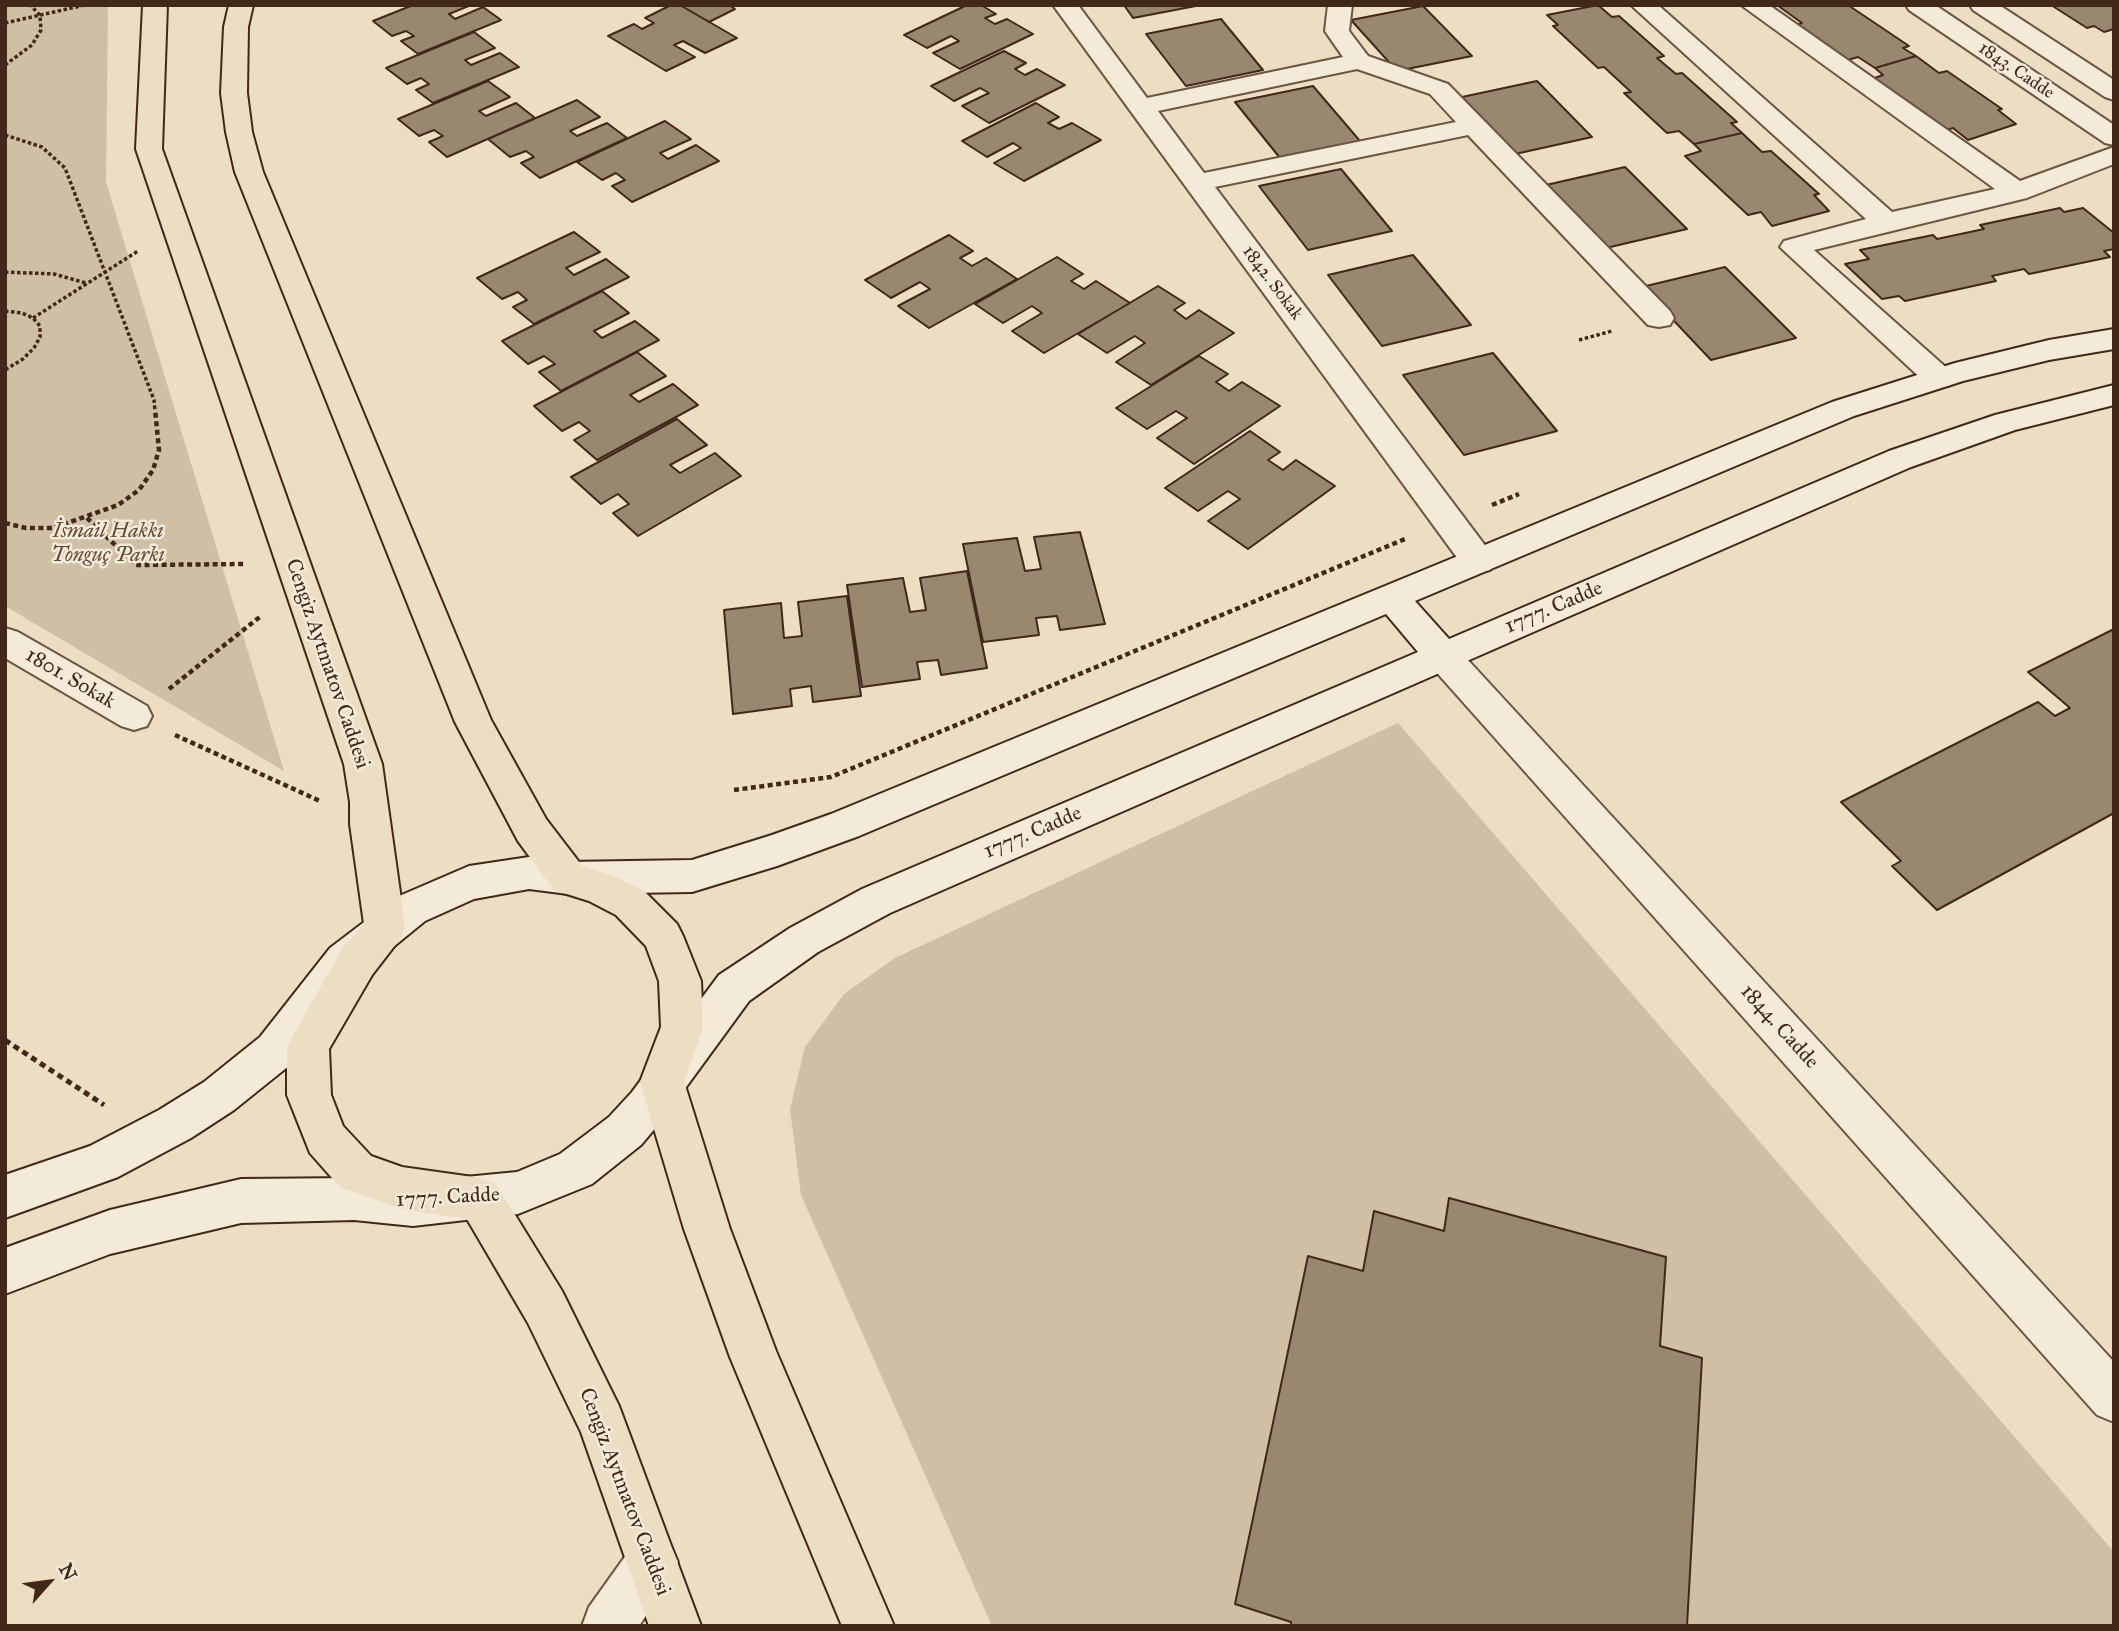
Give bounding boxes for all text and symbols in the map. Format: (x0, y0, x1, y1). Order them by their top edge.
street label: 1843. Cadde (1974, 38, 2058, 104)
street label: 1842. Sokak (1237, 242, 1307, 324)
park label: İsmail Hakkı Tonguç Parkı (51, 519, 165, 569)
street label: Cengiz Aytmatov Caddesi (279, 556, 375, 772)
street label: 1777. Cadde (1501, 576, 1607, 640)
street label: 1801. Sokak (21, 643, 119, 715)
street label: 1777. Cadde (980, 801, 1086, 865)
street label: 1844. Cadde (1734, 979, 1824, 1075)
street label: 1777. Cadde (396, 1183, 500, 1213)
street label: Cengiz Aytmatov Caddesi (573, 1385, 675, 1599)
north arrow (14, 1547, 84, 1617)
text: N (54, 1559, 82, 1584)

